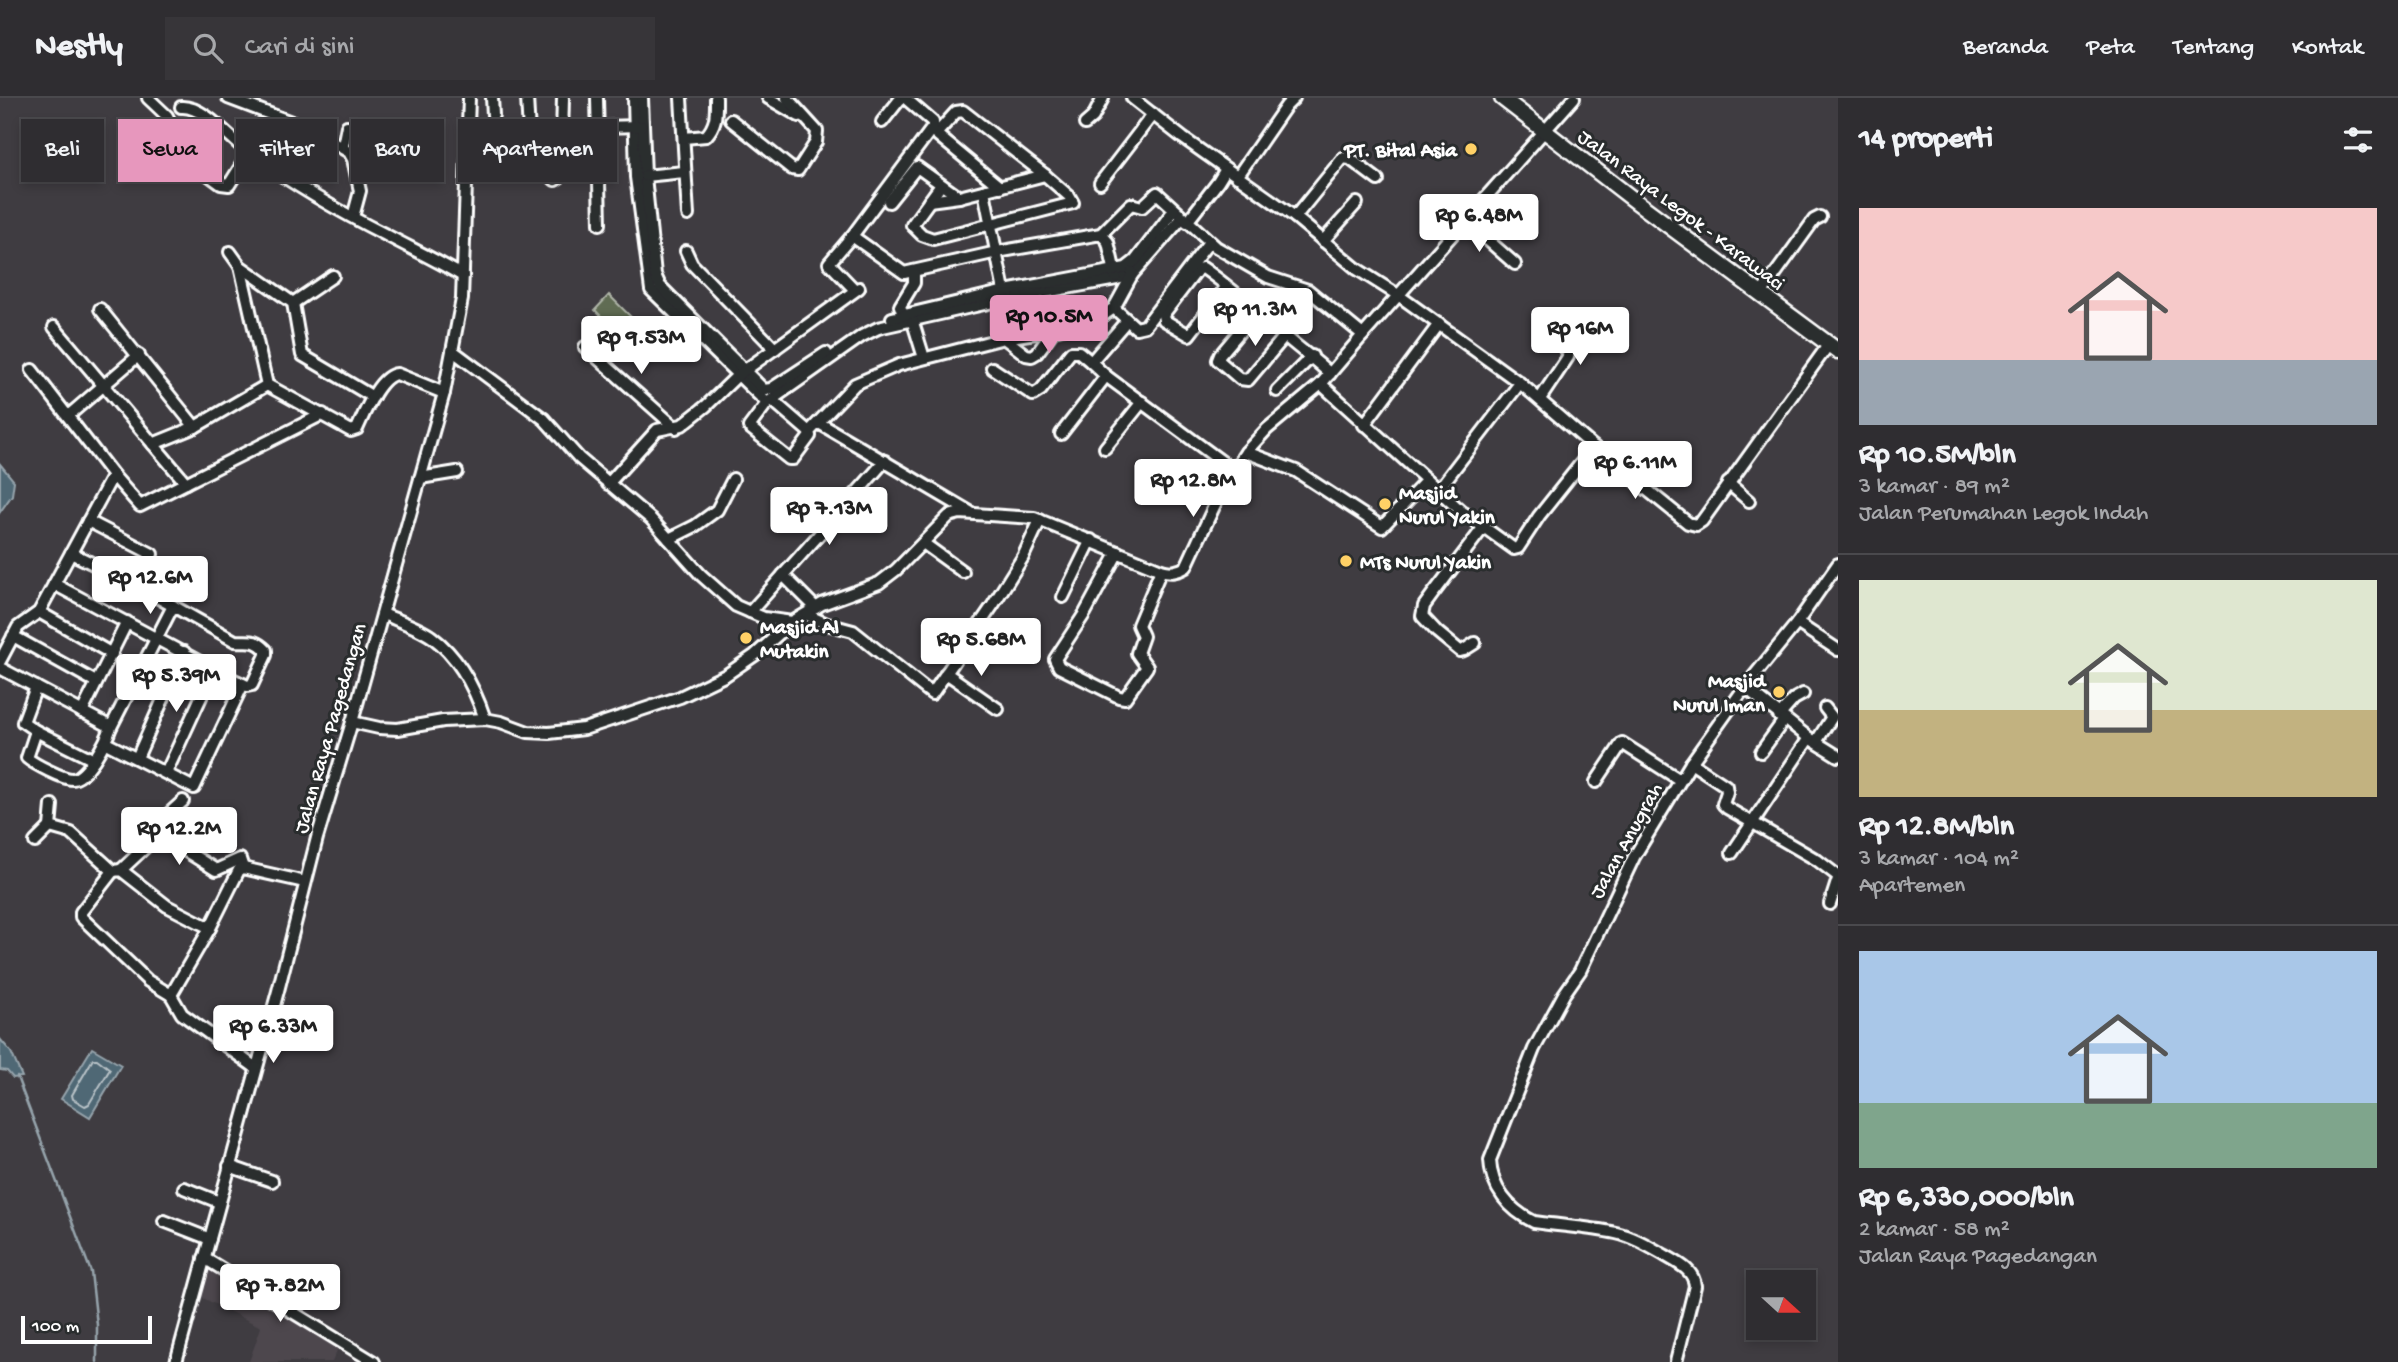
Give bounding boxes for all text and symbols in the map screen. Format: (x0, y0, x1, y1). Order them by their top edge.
search box (165, 17, 655, 80)
text: Nestly (35, 29, 123, 67)
icon: search (189, 29, 227, 67)
text: Cari di sini (245, 33, 354, 64)
text: Beranda (1963, 34, 2048, 63)
text: Peta (2086, 34, 2135, 63)
text: Tentang (2173, 34, 2254, 63)
text: Kontak (2292, 34, 2363, 63)
chip: Beli (21, 119, 104, 182)
chip: Sewa (118, 119, 222, 182)
chip: Filter (236, 119, 337, 182)
chip: Baru (351, 119, 444, 182)
chip: Apartemen (458, 119, 617, 182)
icon: filters (2339, 121, 2377, 159)
text: 14 properti (1859, 123, 1993, 158)
street label: Jalan Raya Legok - Karawaci (1571, 126, 1788, 298)
place label: PT. Bital Asia (1343, 140, 1458, 165)
marker: PT. Bital Asia (1463, 141, 1479, 157)
pin: Rp 6.48M (1407, 194, 1551, 254)
text: Rp 6.48M (1435, 203, 1523, 230)
icon: home (2055, 253, 2181, 379)
pin: Rp 11.3M (1183, 288, 1327, 348)
pin: Rp 10.5M (977, 296, 1121, 355)
text: Rp 11.3M (1214, 297, 1296, 324)
text: Rp 10.5M (1006, 304, 1092, 331)
pin: Rp 16M (1523, 308, 1637, 367)
pin: Rp 9.53M (569, 316, 713, 376)
text: Rp 16M (1547, 316, 1613, 343)
text: Rp 9.53M (597, 325, 685, 352)
text: Rp 10.5M/bln (1859, 439, 2016, 474)
pin: Rp 6.11M (1563, 442, 1707, 501)
text: Rp 6.11M (1594, 450, 1676, 477)
pin: Rp 12.8M (1121, 460, 1265, 519)
text: Rp 12.8M (1150, 468, 1236, 495)
text: 3 kamar · 89 m² (1859, 474, 2010, 501)
place label: Masjid Nurul Yakin (1399, 483, 1496, 532)
pin: Rp 7.13M (757, 488, 901, 547)
text: Rp 7.13M (786, 496, 872, 523)
marker: Masjid Nurul Yakin (1377, 496, 1393, 512)
text: Jalan Perumahan Legok Indah (1859, 501, 2148, 528)
place label: MTs Nurul Yakin (1360, 552, 1492, 577)
marker: MTs Nurul Yakin (1338, 553, 1354, 569)
pin: Rp 12.6M (78, 556, 222, 616)
text: Rp 12.6M (108, 565, 192, 592)
place label: Masjid Al Mutakin (760, 617, 839, 666)
pin: Rp 5.68M (909, 618, 1053, 678)
street label: Jalan Raya Pagedangan (290, 621, 374, 837)
icon: home (2055, 625, 2181, 751)
text: Rp 5.68M (937, 627, 1025, 654)
marker: Masjid Al Mutakin (738, 630, 754, 646)
pin: Rp 5.39M (104, 654, 248, 714)
text: Rp 5.39M (132, 663, 220, 690)
place label: Masjid Nurul Iman (1673, 671, 1768, 720)
marker: Masjid Nurul Iman (1771, 684, 1787, 700)
street label: Jalan Anugrah (1586, 779, 1670, 904)
pin: Rp 12.2M (107, 808, 251, 867)
text: Rp 12.8M/bln (1859, 811, 2014, 846)
text: Rp 12.2M (137, 816, 221, 843)
text: 3 kamar · 104 m² (1859, 846, 2019, 873)
text: Apartemen (1859, 873, 1965, 900)
icon: home (2055, 996, 2181, 1122)
pin: Rp 6.33M (201, 1006, 345, 1065)
text: Rp 6.33M (229, 1014, 317, 1041)
text: Rp 6,330,000/bln (1859, 1182, 2074, 1217)
text: 2 kamar · 58 m² (1859, 1217, 2010, 1244)
text: Jalan Raya Pagedangan (1859, 1244, 2097, 1271)
pin: Rp 7.82M (208, 1264, 352, 1324)
north arrow (1746, 1270, 1816, 1340)
map controls (1746, 1270, 1816, 1340)
text: Rp 7.82M (236, 1273, 324, 1300)
scale bar (21, 1313, 152, 1345)
text: 100 m (32, 1316, 79, 1339)

